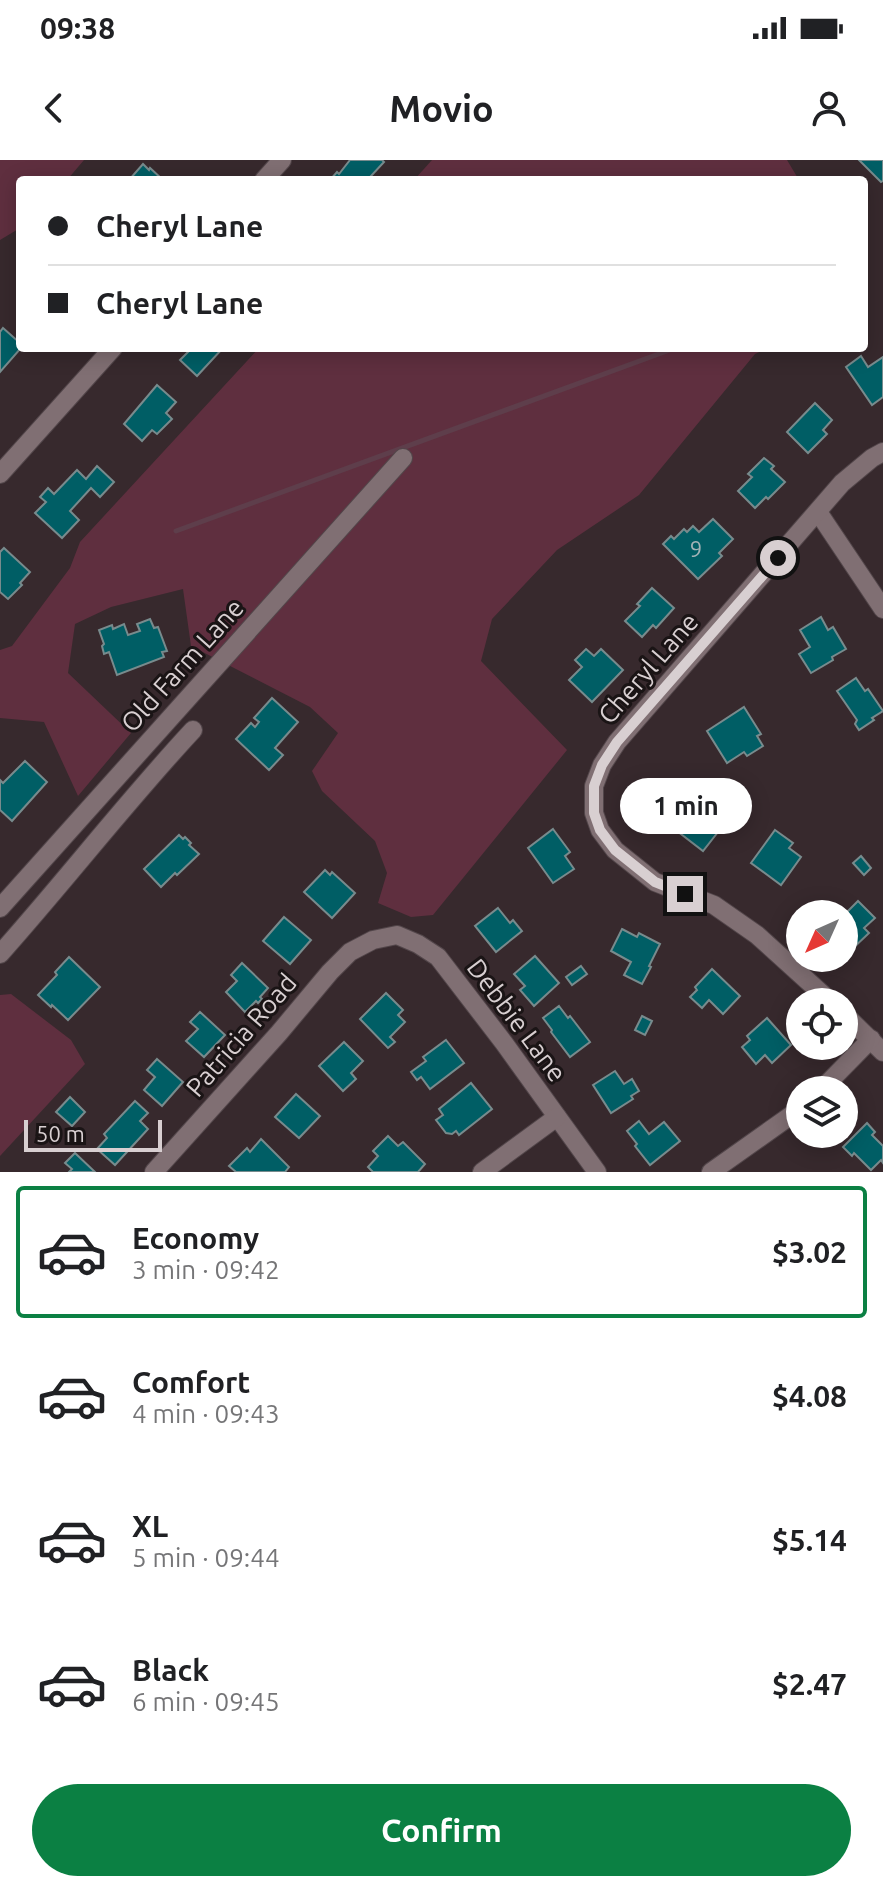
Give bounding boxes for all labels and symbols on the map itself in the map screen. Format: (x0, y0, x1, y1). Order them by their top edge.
house number: 9 (690, 536, 702, 561)
route start (760, 540, 796, 576)
street label: Old Farm Lane (115, 593, 249, 737)
street label: Cheryl Lane (592, 607, 704, 729)
callout: 1 min (619, 778, 751, 834)
route end (667, 876, 703, 912)
north arrow (786, 900, 858, 972)
street label: Debbie Lane (462, 953, 572, 1087)
street label: Patricia Road (180, 968, 302, 1102)
scale bar (24, 1116, 162, 1152)

